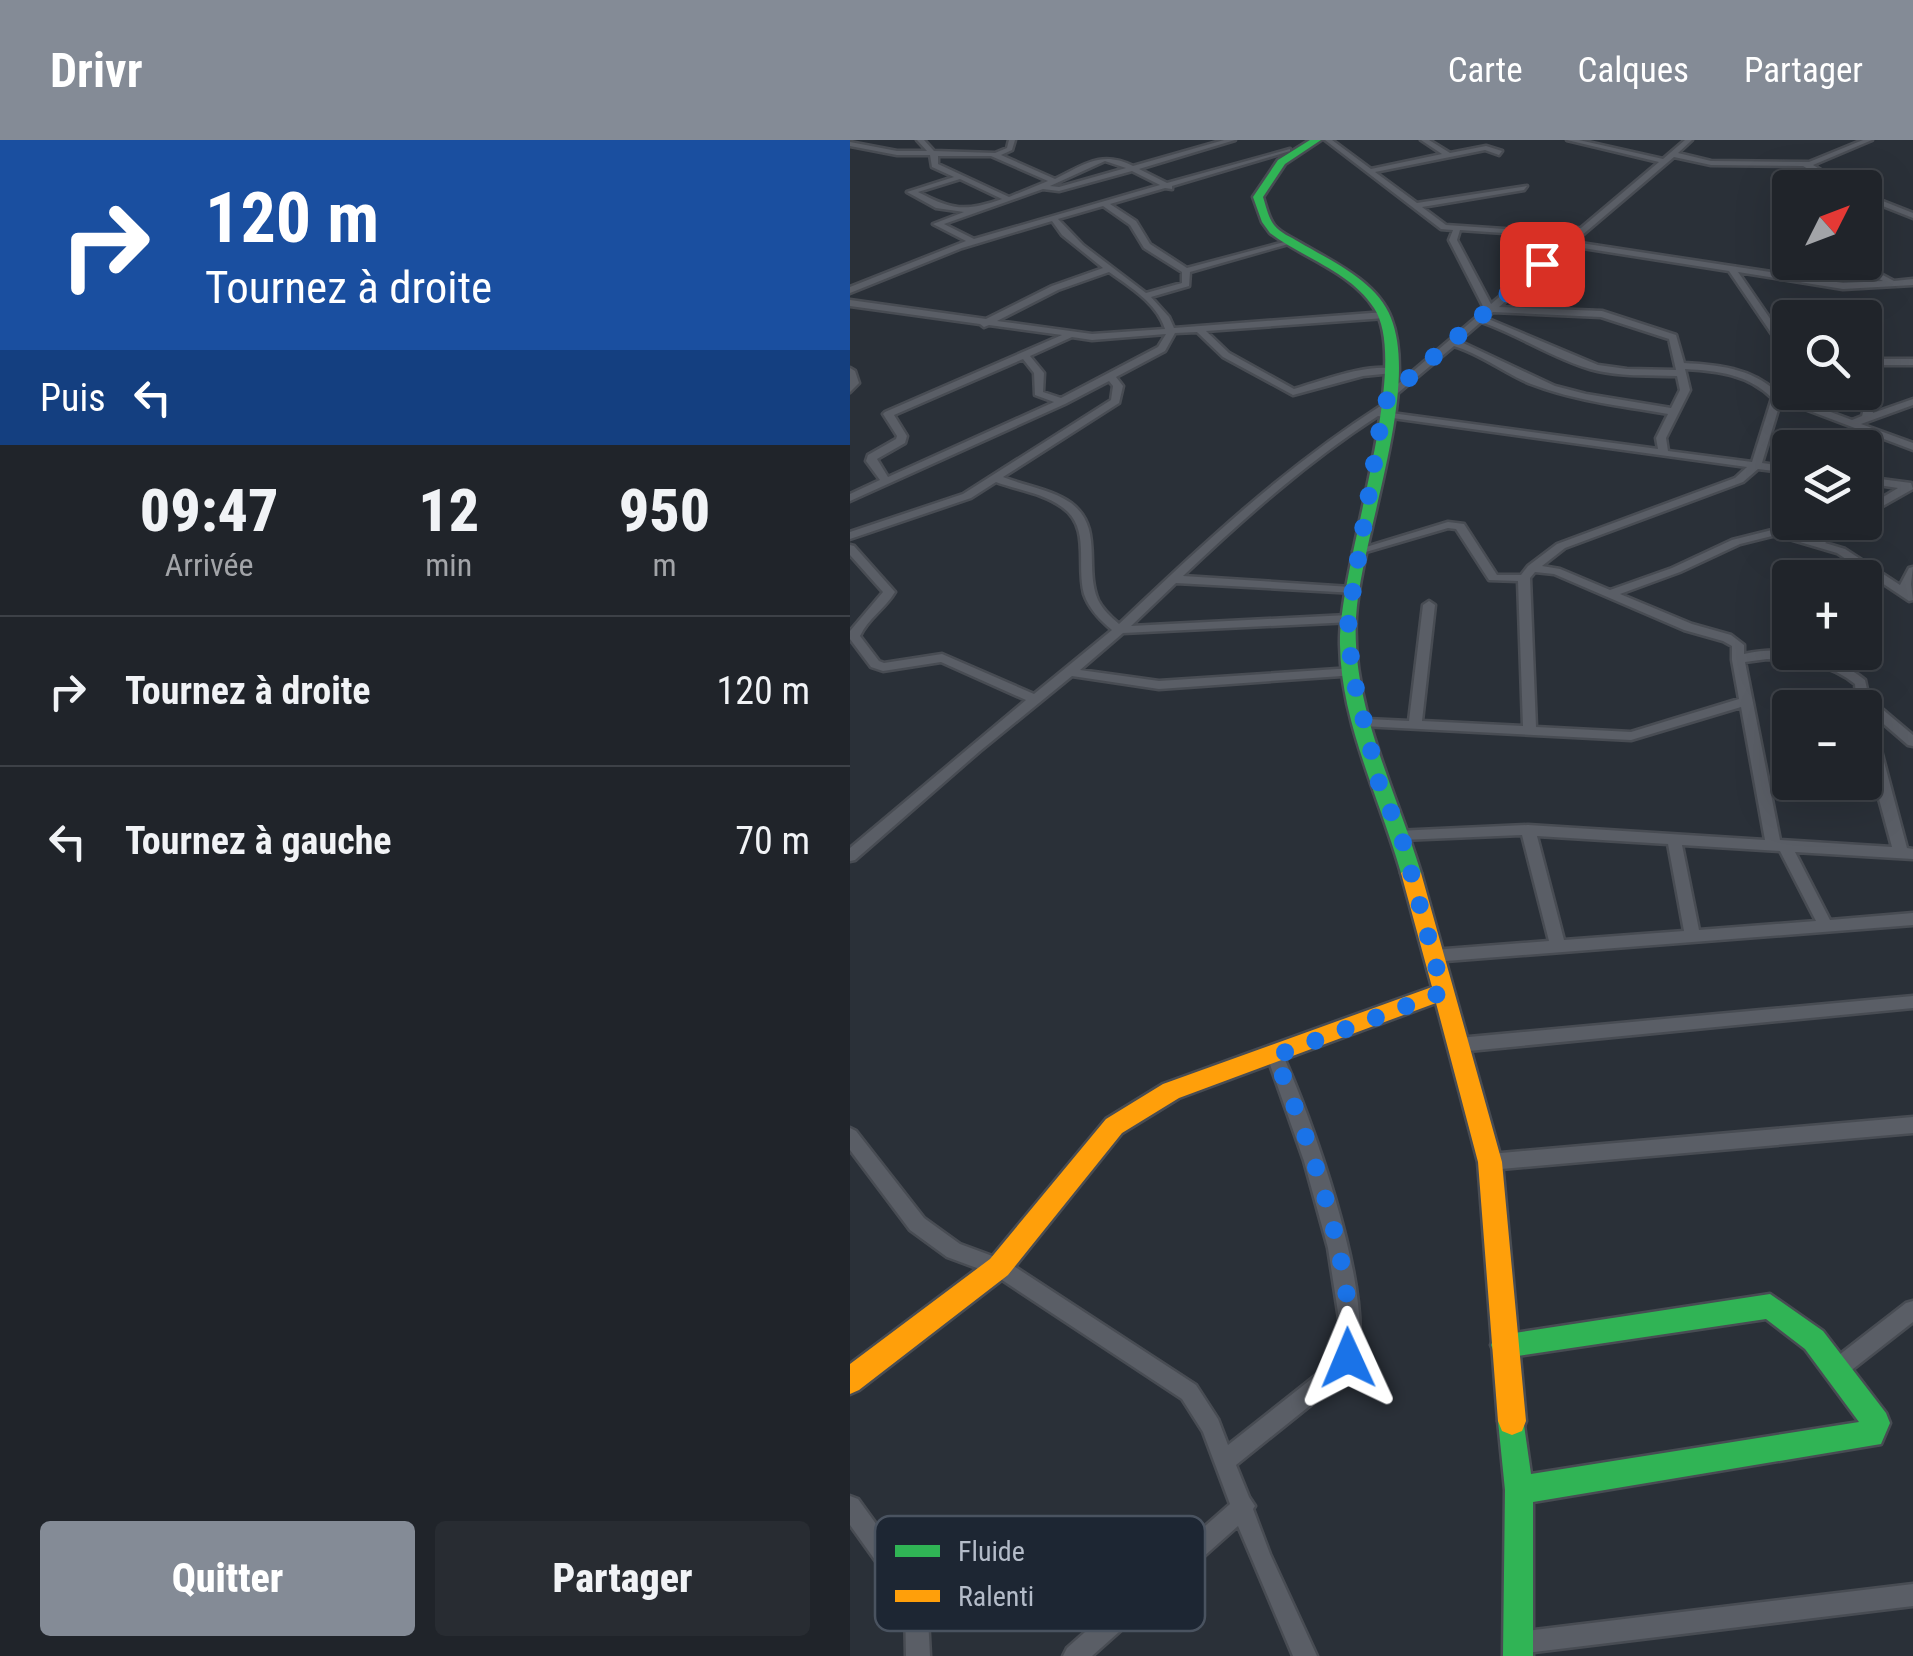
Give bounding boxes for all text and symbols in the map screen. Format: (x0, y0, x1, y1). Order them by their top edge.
text: Drivr (50, 42, 143, 99)
text: Carte (1448, 50, 1523, 91)
text: Calques (1578, 50, 1689, 91)
text: Partager (1744, 50, 1863, 91)
north arrow (1772, 170, 1882, 280)
map controls (1772, 170, 1882, 800)
text: 120 m (205, 177, 379, 259)
icon: right (40, 180, 170, 310)
pin (1500, 222, 1585, 307)
icon: arrive (1515, 237, 1570, 292)
text: Tournez à droite (205, 261, 492, 314)
button: search (1772, 300, 1882, 410)
icon: left (125, 370, 180, 425)
text: Puis (40, 376, 105, 420)
button: layers (1772, 430, 1882, 540)
text: 09:47 (140, 475, 279, 546)
text: 12 (418, 475, 479, 546)
text: 950 (619, 475, 710, 546)
text: Arrivée (165, 546, 254, 584)
text: min (425, 546, 472, 584)
text: m (653, 546, 677, 584)
button: + (1772, 560, 1882, 670)
icon: right (40, 664, 95, 719)
text: Tournez à droite (125, 669, 371, 713)
text: 120 m (716, 669, 810, 713)
button: − (1772, 690, 1882, 800)
icon: left (40, 814, 95, 869)
text: Tournez à gauche (125, 819, 392, 863)
text: 70 m (735, 819, 810, 863)
position arrow (1296, 1306, 1400, 1410)
legend (875, 1516, 1205, 1631)
button: Quitter (40, 1521, 415, 1636)
button: Partager (435, 1521, 810, 1636)
text: Fluide (958, 1535, 1025, 1568)
text: Ralenti (958, 1580, 1034, 1613)

